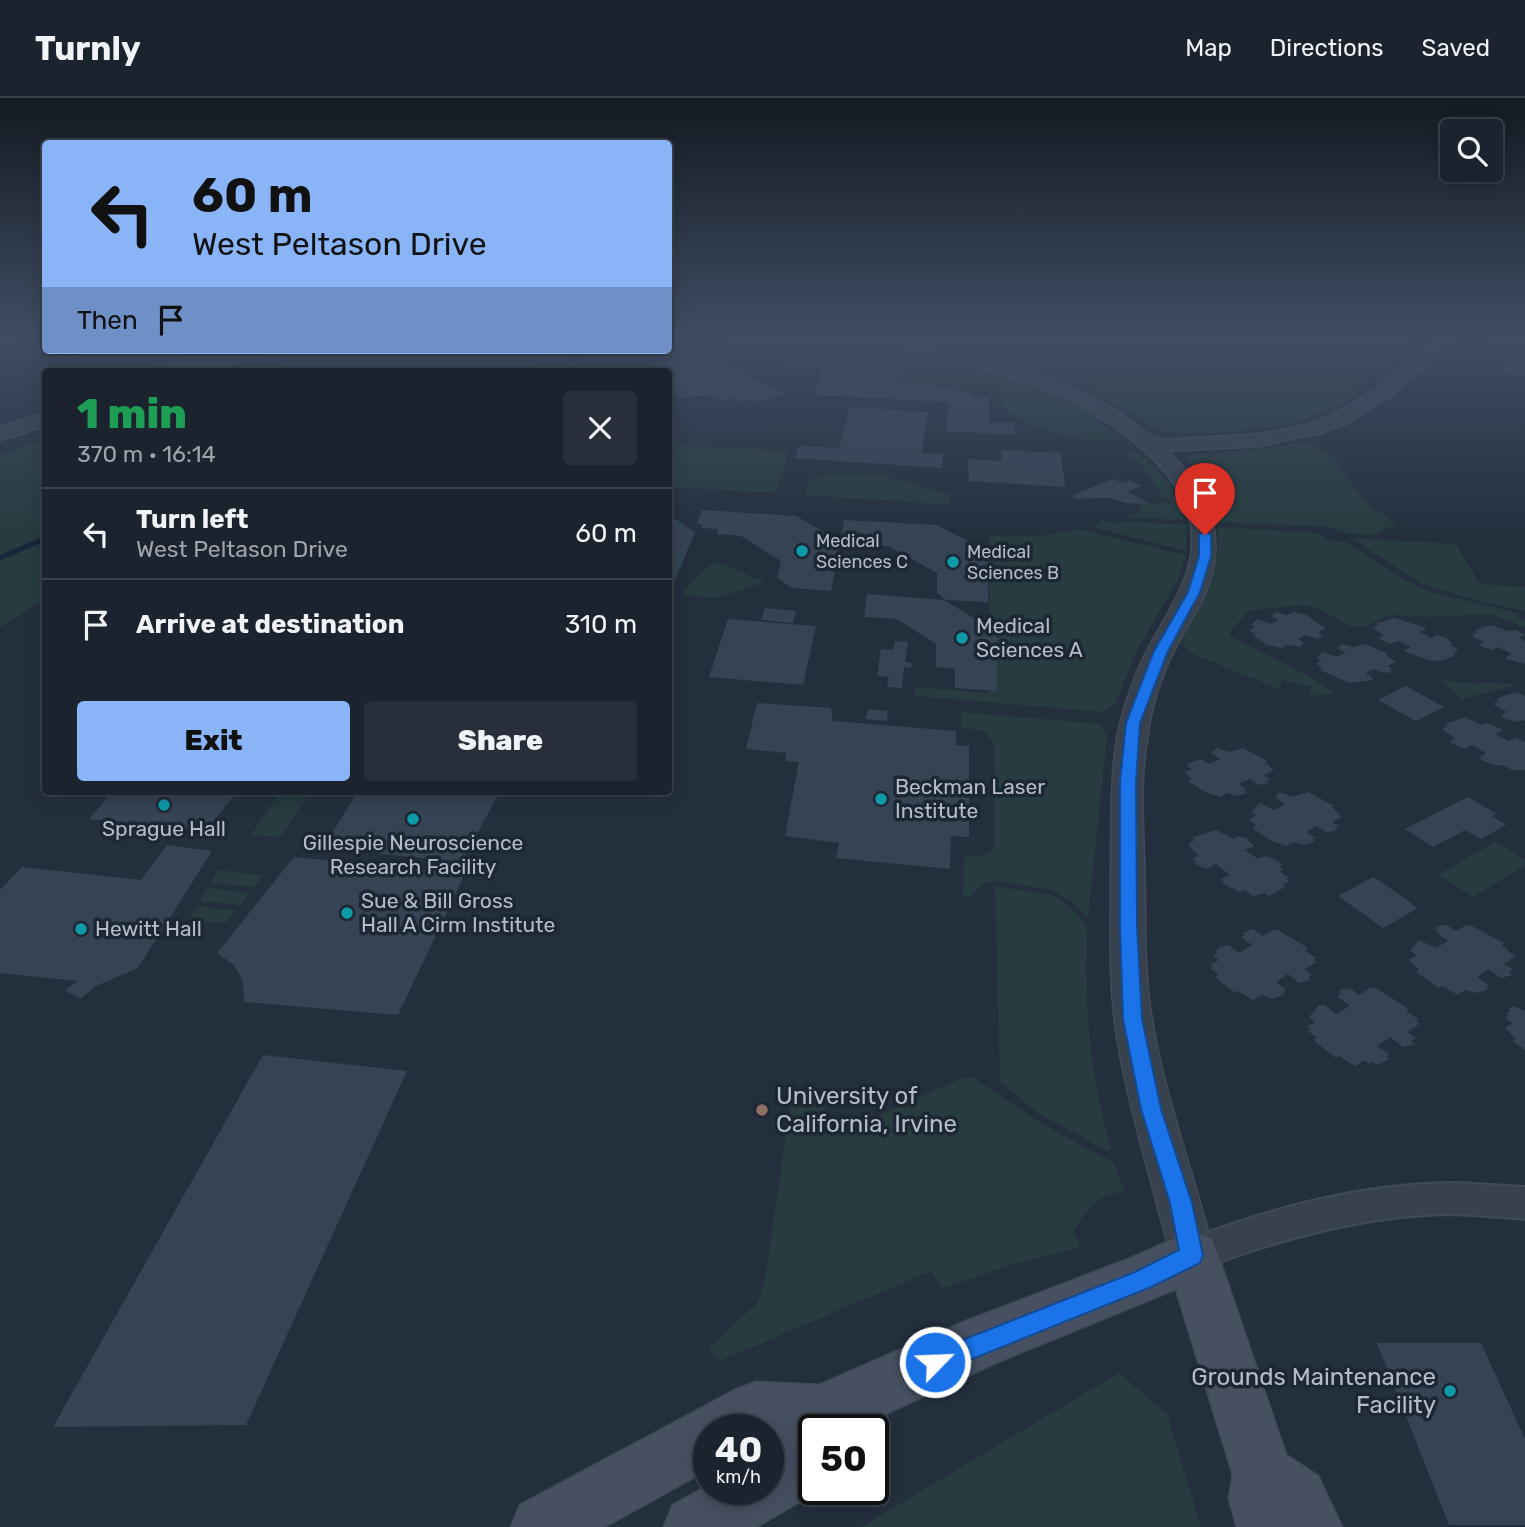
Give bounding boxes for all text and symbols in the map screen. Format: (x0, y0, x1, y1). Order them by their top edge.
text: Turnly (35, 29, 141, 68)
text: Map (1185, 34, 1232, 62)
text: Directions (1270, 34, 1383, 62)
text: Saved (1421, 34, 1490, 62)
map controls (1440, 119, 1503, 182)
button: search (1440, 119, 1503, 182)
text: 60 m (192, 166, 313, 224)
icon: left (77, 168, 168, 259)
text: West Peltason Drive (192, 225, 487, 263)
icon: arrive (152, 301, 190, 339)
text: Then (77, 305, 138, 336)
text: 1 min (77, 389, 187, 439)
button: close (563, 391, 637, 465)
text: 370 m · 16:14 (77, 440, 216, 468)
pin (1175, 463, 1235, 535)
icon: arrive (1186, 474, 1224, 512)
text: Turn left (136, 504, 248, 535)
icon: left (77, 515, 115, 553)
text: 60 m (575, 518, 637, 549)
place label: Medical Sciences C (816, 530, 908, 573)
text: West Peltason Drive (136, 535, 348, 563)
place label: Medical Sciences B (967, 541, 1059, 584)
marker: Medical Sciences C (794, 543, 810, 559)
marker: Medical Sciences B (945, 554, 961, 570)
icon: arrive (77, 606, 115, 644)
text: Arrive at destination (136, 609, 404, 640)
text: 310 m (565, 609, 637, 640)
place label: Medical Sciences A (976, 613, 1083, 662)
marker: Medical Sciences A (954, 630, 970, 646)
button: Exit (77, 701, 350, 781)
button: Share (364, 701, 637, 781)
place label: Beckman Laser Institute (895, 774, 1045, 823)
marker: Beckman Laser Institute (873, 791, 889, 807)
marker: Sprague Hall (156, 797, 172, 813)
marker: Gillespie Neuroscience Research Facility (405, 811, 421, 827)
place label: Sprague Hall (102, 816, 226, 841)
place label: Gillespie Neuroscience Research Facility (303, 830, 523, 879)
place label: Sue & Bill Gross Hall A Cirm Institute (361, 888, 555, 937)
marker: Sue & Bill Gross Hall A Cirm Institute (339, 905, 355, 921)
place label: Hewitt Hall (95, 916, 202, 941)
marker: Hewitt Hall (73, 921, 89, 937)
place label: University of California, Irvine (776, 1082, 957, 1138)
marker: University of California, Irvine (754, 1102, 770, 1118)
position arrow (898, 1325, 972, 1399)
place label: Grounds Maintenance Facility (1191, 1363, 1436, 1419)
marker: Grounds Maintenance Facility (1442, 1383, 1458, 1399)
speed limit sign: 50 (798, 1414, 889, 1505)
text: 40 (715, 1429, 762, 1471)
text: km/h (716, 1466, 761, 1488)

